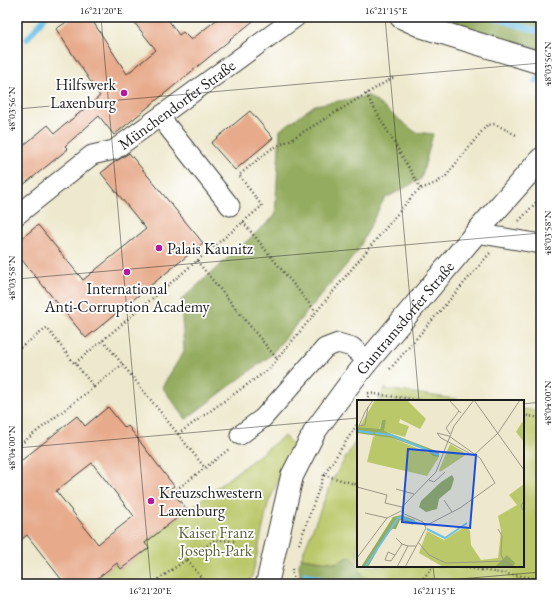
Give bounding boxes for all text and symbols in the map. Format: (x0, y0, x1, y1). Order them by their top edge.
text: 16°21'20"E (80, 4, 123, 17)
text: 16°21'15"E (365, 4, 408, 17)
text: 48°03'56"N (541, 41, 554, 86)
street label: Münchendorfer Straße (114, 54, 239, 154)
place label: Hilfswerk Laxenburg (50, 74, 117, 113)
text: 48°03'56"N (5, 86, 18, 131)
marker: Hilfswerk Laxenburg (119, 88, 129, 98)
text: 48°03'58"N (541, 210, 554, 255)
place label: Palais Kaunitz (167, 238, 253, 259)
marker: Palais Kaunitz (154, 243, 164, 253)
text: 48°03'58"N (5, 255, 18, 300)
street label: Guntramsdorfer Straße (351, 256, 459, 379)
marker: International Anti-Corruption Academy (122, 267, 132, 277)
place label: International Anti-Corruption Academy (44, 278, 210, 317)
text: 48°04'00"N (541, 380, 554, 425)
inset map (357, 400, 524, 567)
text: 48°04'00"N (5, 425, 18, 470)
place label: Kreuzschwestern Laxenburg (159, 482, 263, 521)
marker: Kreuzschwestern Laxenburg (146, 496, 156, 506)
park label: Kaiser Franz Joseph-Park (178, 522, 254, 561)
text: 16°21'20"E (129, 584, 172, 597)
text: 16°21'15"E (413, 584, 456, 597)

